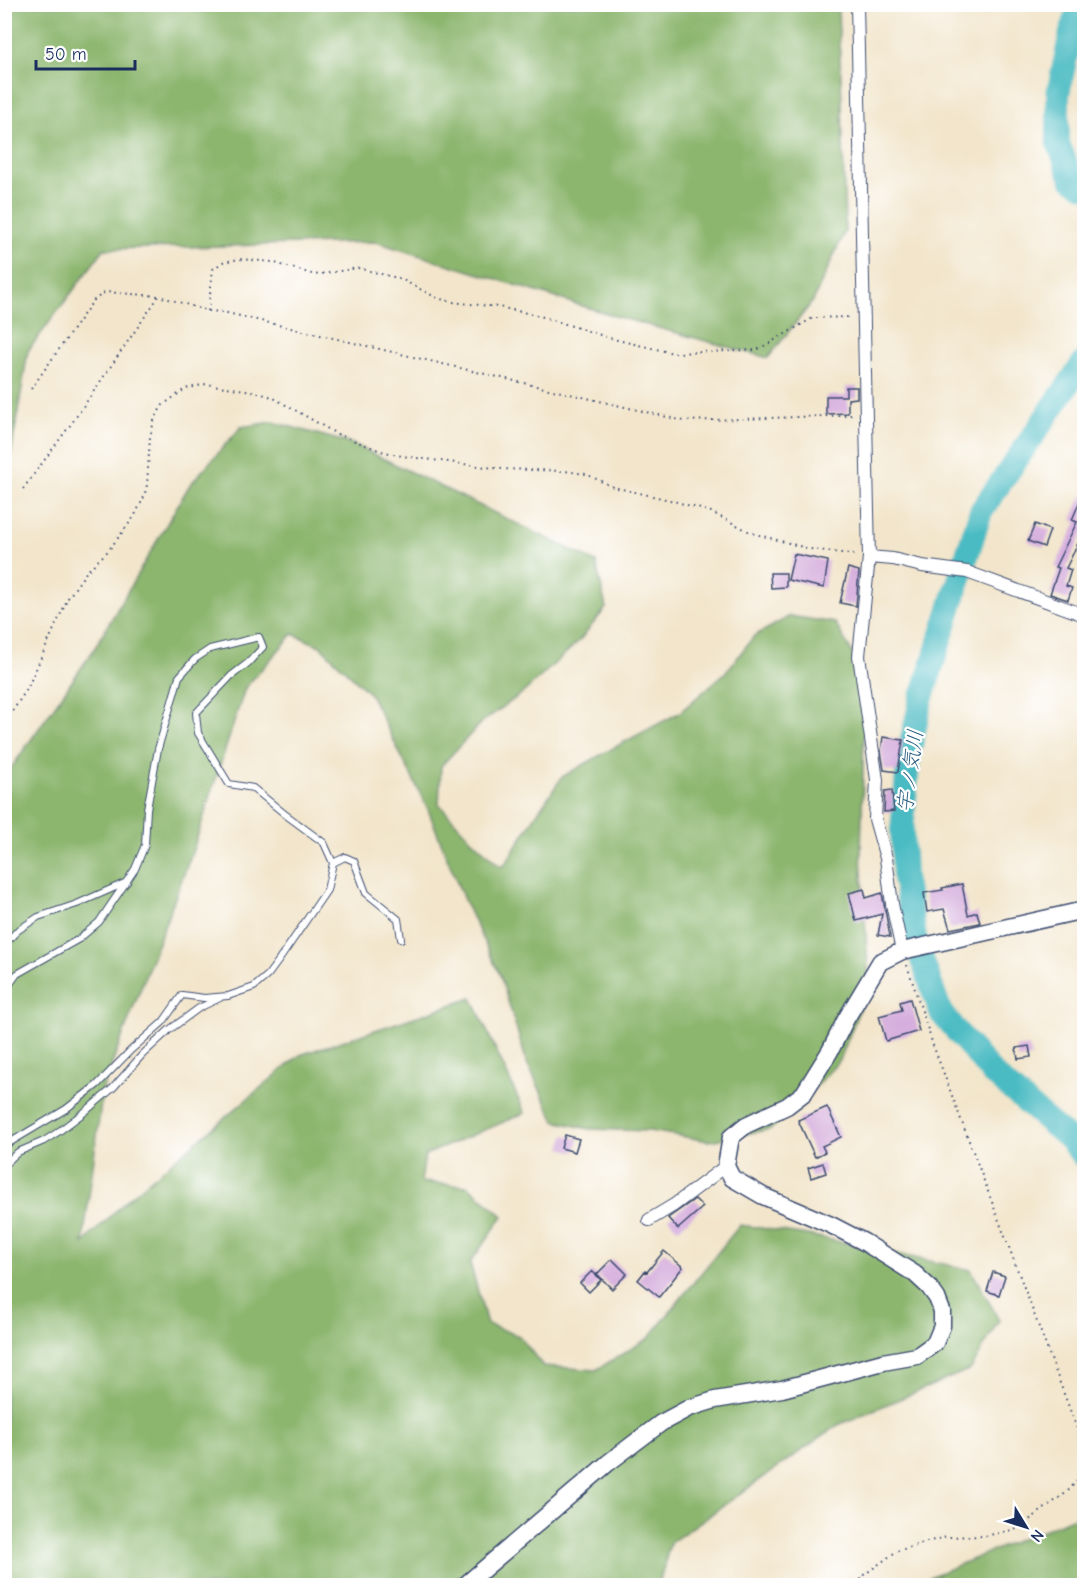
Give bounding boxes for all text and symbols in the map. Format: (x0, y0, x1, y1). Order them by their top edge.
scale bar (36, 33, 135, 71)
text: 50 m (45, 44, 87, 65)
water label: 宇ノ気川 (892, 728, 928, 814)
north arrow (996, 1497, 1056, 1557)
text: N (1027, 1526, 1047, 1545)

